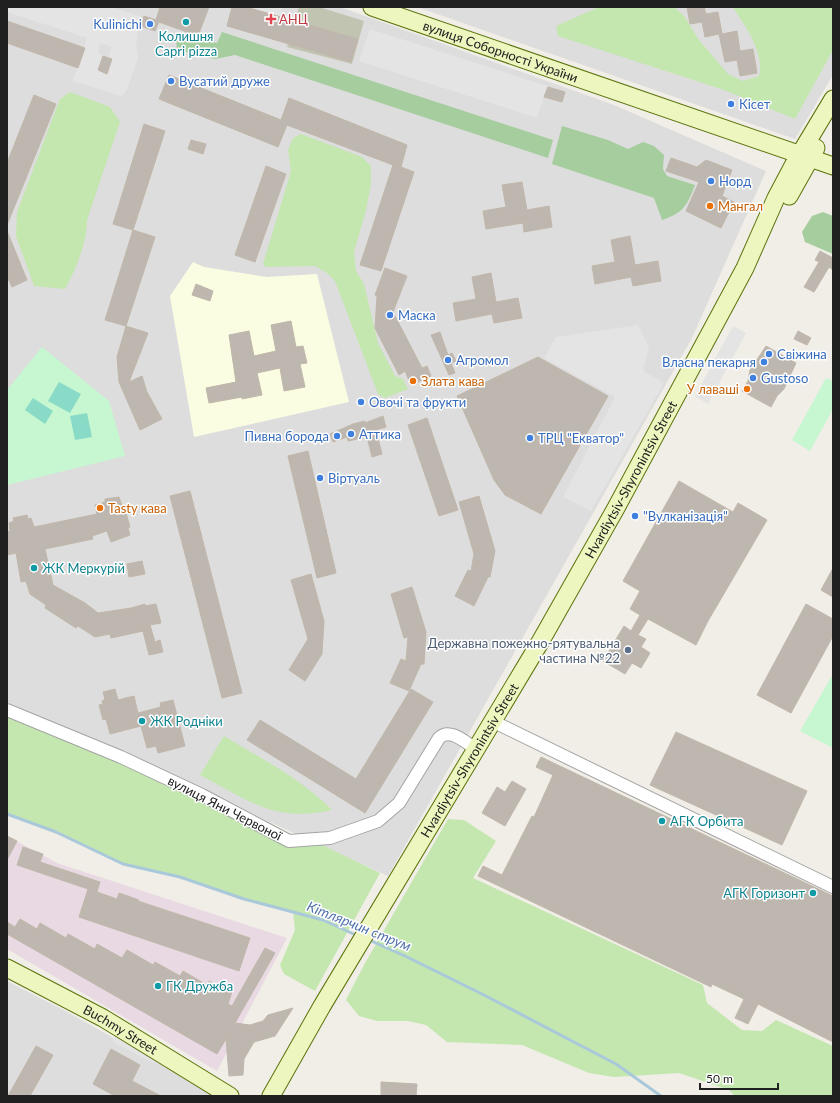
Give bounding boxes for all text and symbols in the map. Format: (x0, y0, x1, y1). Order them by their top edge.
place label: АНЦ (279, 11, 308, 27)
marker: АНЦ (266, 14, 276, 24)
place label: Kulinichi (93, 16, 142, 32)
marker: Колишня Capri pizza (181, 17, 191, 27)
street label: вулиця Соборності України (421, 17, 580, 85)
marker: Kulinichi (145, 19, 155, 29)
place label: Колишня Capri pizza (155, 28, 217, 59)
place label: Вусатий друже (179, 73, 270, 89)
marker: Вусатий друже (166, 76, 176, 86)
place label: Кісет (739, 96, 771, 112)
marker: Кісет (726, 99, 736, 109)
place label: Норд (719, 173, 751, 189)
marker: Норд (706, 176, 716, 186)
place label: Мангал (718, 198, 763, 214)
marker: Мангал (705, 201, 715, 211)
place label: Маска (398, 307, 436, 323)
marker: Маска (385, 310, 395, 320)
place label: Свіжина (777, 346, 827, 362)
marker: Свіжина (764, 349, 774, 359)
place label: Агромол (456, 352, 509, 368)
place label: Власна пекарня (662, 354, 756, 370)
marker: Агромол (443, 355, 453, 365)
marker: Власна пекарня (759, 357, 769, 367)
place label: Gustoso (761, 370, 808, 386)
place label: Злата кава (421, 373, 485, 389)
marker: Gustoso (748, 373, 758, 383)
marker: Злата кава (408, 376, 418, 386)
place label: У лаваші (687, 381, 739, 397)
marker: У лаваші (742, 384, 752, 394)
place label: Овочі та фрукти (369, 394, 466, 410)
marker: Овочі та фрукти (356, 397, 366, 407)
street label: Hvardiytsiv-Shyronintsiv Street (581, 398, 680, 561)
place label: Аттика (359, 426, 401, 442)
place label: Пивна борода (245, 428, 329, 444)
marker: Аттика (346, 429, 356, 439)
place label: ТРЦ "Екватор" (538, 430, 624, 446)
marker: Пивна борода (332, 431, 342, 441)
marker: ТРЦ "Екватор" (525, 433, 535, 443)
place label: Віртуаль (328, 470, 380, 486)
marker: Віртуаль (315, 473, 325, 483)
place label: Tasty кава (108, 500, 167, 516)
marker: Tasty кава (95, 503, 105, 513)
place label: "Вулканізація" (643, 508, 728, 524)
marker: "Вулканізація" (630, 511, 640, 521)
place label: ЖК Меркурій (42, 560, 125, 576)
marker: ЖК Меркурій (29, 563, 39, 573)
place label: Державна пожежно-рятувальна частина №22 (428, 635, 620, 666)
marker: Державна пожежно-рятувальна частина №22 (623, 645, 633, 655)
street label: Hvardiytsiv-Shyronintsiv Street (417, 680, 522, 840)
place label: ЖК Родніки (150, 713, 223, 729)
marker: ЖК Родніки (137, 716, 147, 726)
street label: вулиця Яни Червоної (165, 772, 286, 844)
place label: АГК Орбита (670, 813, 743, 829)
marker: АГК Орбита (657, 816, 667, 826)
place label: АГК Горизонт (723, 885, 805, 901)
marker: АГК Горизонт (808, 888, 818, 898)
water label: Кітлярчин струм (305, 897, 414, 954)
place label: ГК Дружба (166, 978, 233, 994)
marker: ГК Дружба (153, 981, 163, 991)
street label: Buchmy Street (81, 1001, 161, 1058)
scale bar (700, 1065, 778, 1091)
text: 50 m (706, 1071, 733, 1086)

